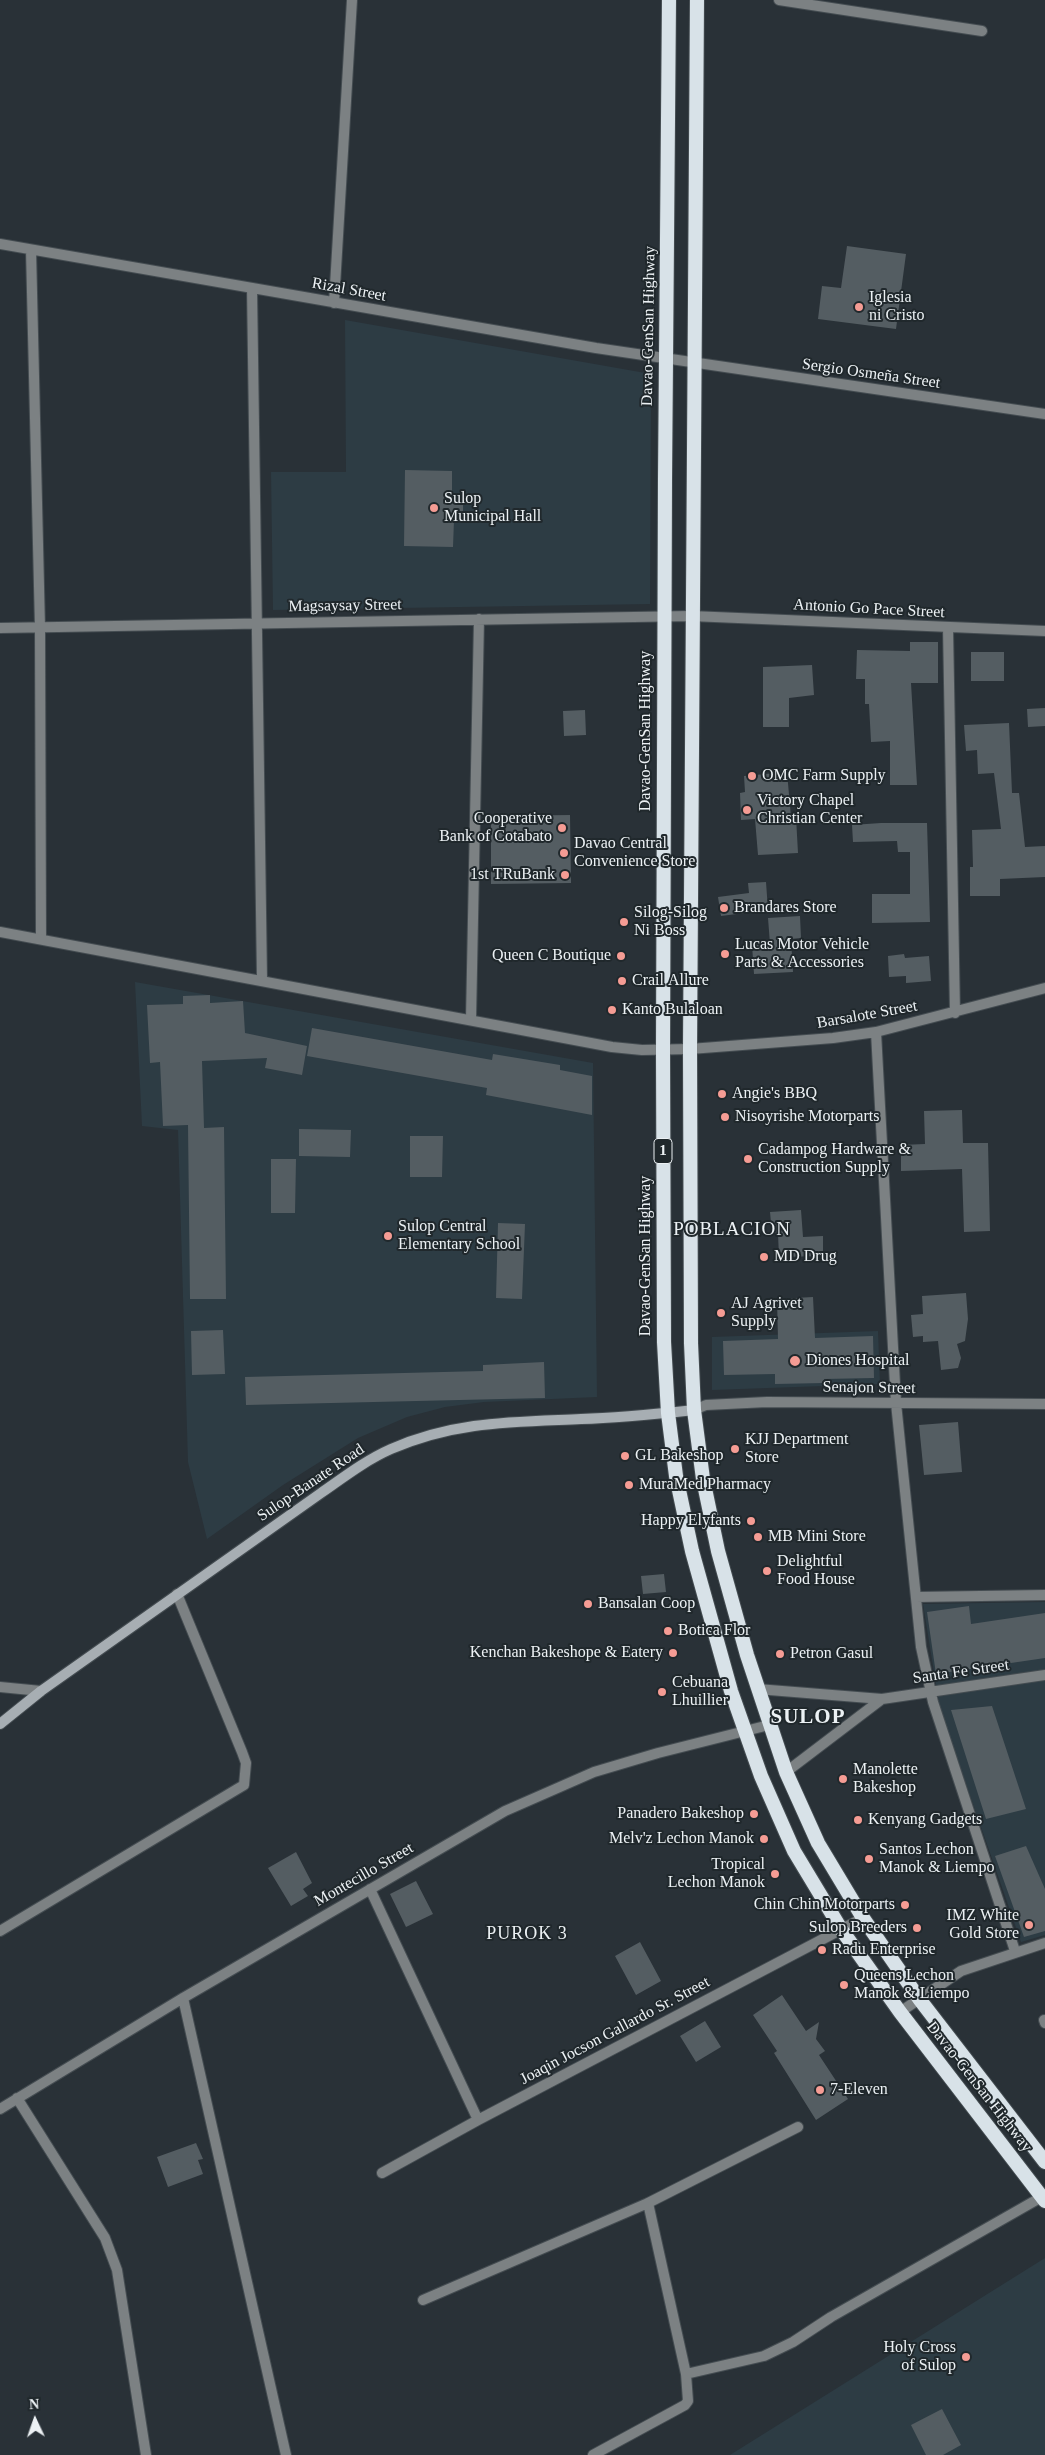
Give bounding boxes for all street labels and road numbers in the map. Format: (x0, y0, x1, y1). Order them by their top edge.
street label: Davao-GenSan Highway (638, 246, 660, 406)
street label: Rizal Street (310, 274, 388, 306)
street label: Sergio Osmeña Street (801, 355, 941, 393)
street label: Magsaysay Street (288, 595, 402, 617)
street label: Antonio Go Pace Street (793, 595, 945, 623)
street label: Davao-GenSan Highway (636, 651, 656, 811)
street label: Barsalote Street (815, 997, 919, 1033)
road number: 1 (654, 1138, 672, 1164)
street label: Davao-GenSan Highway (636, 1176, 656, 1336)
street label: Senajon Street (822, 1378, 916, 1398)
street label: Sulop-Banate Road (254, 1440, 368, 1526)
street label: Santa Fe Street (912, 1656, 1010, 1688)
street label: Montecillo Street (311, 1839, 417, 1911)
street label: Joaqin Jocson Gallardo Sr. Street (517, 1973, 713, 2089)
street label: Davao-GenSan Highway (922, 2018, 1036, 2156)

